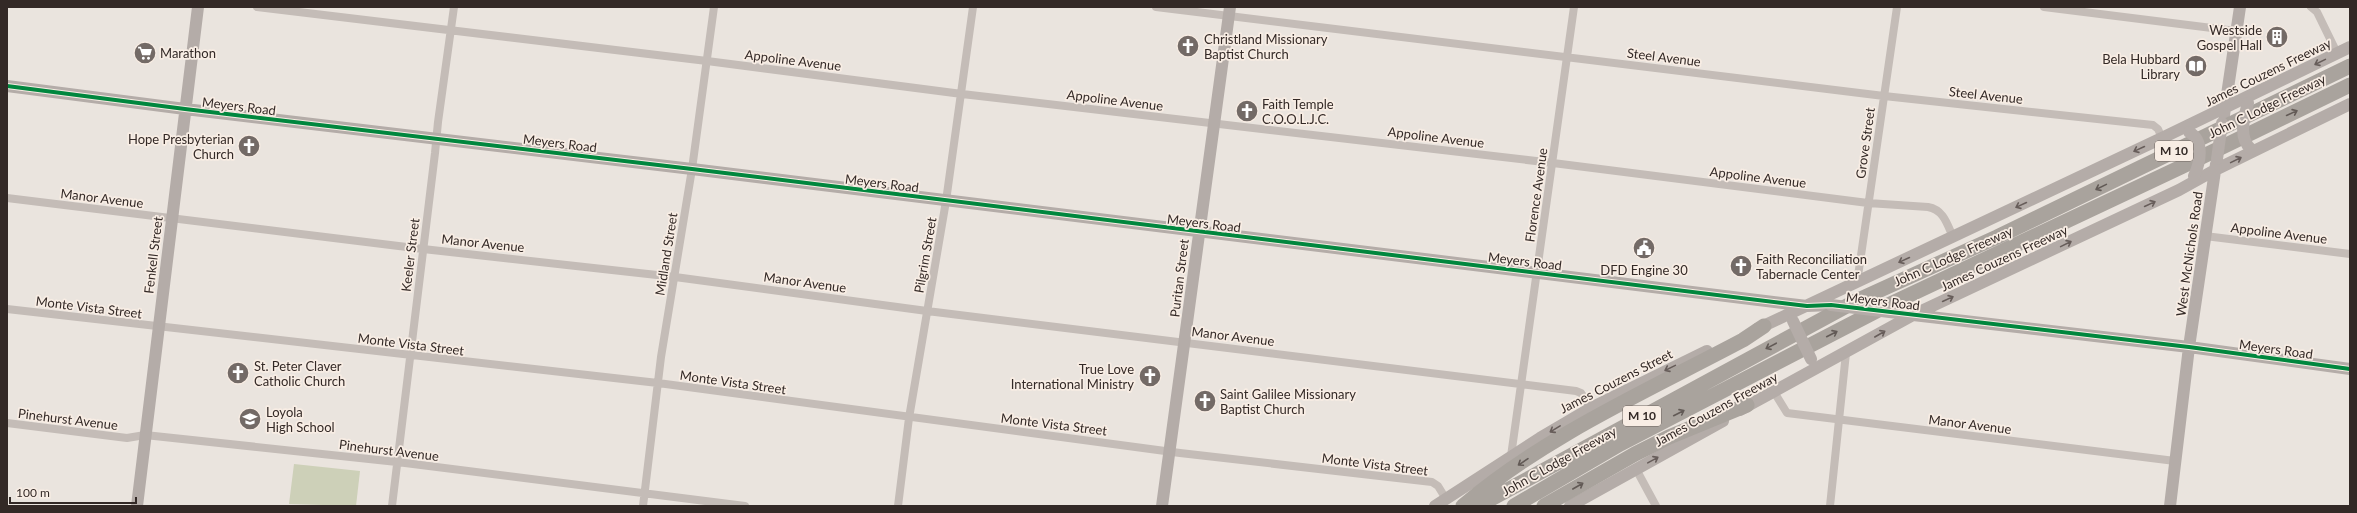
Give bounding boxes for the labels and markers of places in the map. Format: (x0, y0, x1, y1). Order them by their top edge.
place label: Westside Gospel Hall (2197, 22, 2262, 53)
building icon: Westside Gospel Hall (2264, 24, 2290, 50)
place label: Christland Missionary Baptist Church (1204, 31, 1328, 62)
church icon: Christland Missionary Baptist Church (1175, 33, 1201, 59)
supermarket icon: Marathon (132, 40, 158, 66)
place label: Marathon (160, 45, 216, 61)
place label: Bela Hubbard Library (2102, 51, 2180, 82)
library icon: Bela Hubbard Library (2183, 53, 2209, 79)
place label: Faith Temple C.O.O.L.J.C. (1262, 96, 1334, 127)
church icon: Faith Temple C.O.O.L.J.C. (1234, 98, 1260, 124)
place label: Hope Presbyterian Church (128, 131, 234, 162)
church icon: Hope Presbyterian Church (236, 133, 262, 159)
public building icon: DFD Engine 30 (1631, 235, 1657, 261)
place label: Faith Reconciliation Tabernacle Center (1756, 251, 1867, 282)
church icon: Faith Reconciliation Tabernacle Center (1728, 253, 1754, 279)
place label: DFD Engine 30 (1600, 262, 1688, 278)
place label: St. Peter Claver Catholic Church (254, 358, 345, 389)
church icon: St. Peter Claver Catholic Church (225, 360, 251, 386)
place label: True Love International Ministry (1011, 361, 1134, 392)
church icon: True Love International Ministry (1137, 363, 1163, 389)
place label: Saint Galilee Missionary Baptist Church (1220, 386, 1356, 417)
church icon: Saint Galilee Missionary Baptist Church (1192, 388, 1218, 414)
place label: Loyola High School (266, 404, 335, 435)
school or university icon: Loyola High School (237, 406, 263, 432)

